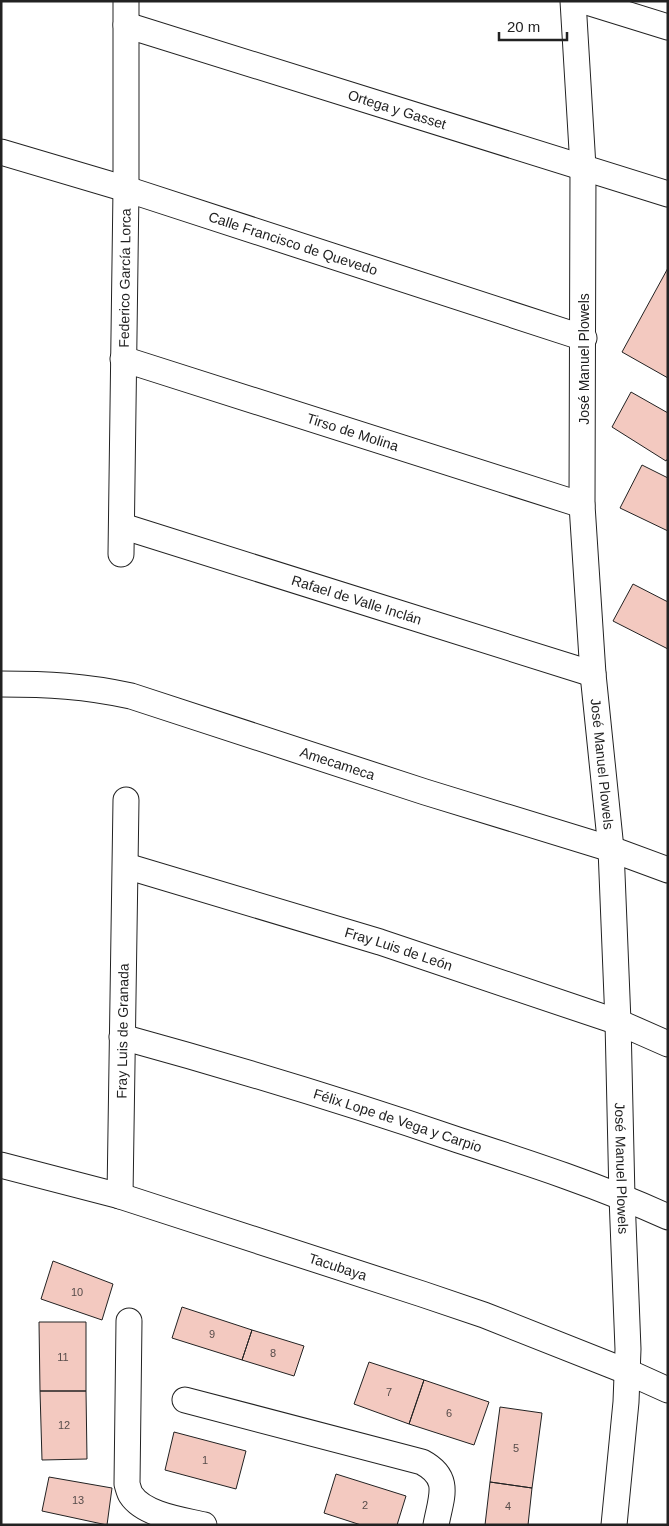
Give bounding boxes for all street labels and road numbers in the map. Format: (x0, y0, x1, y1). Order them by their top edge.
street label: Ortega y Gasset (346, 87, 448, 132)
street label: Federico García Lorca (116, 208, 134, 348)
street label: Calle Francisco de Quevedo (206, 208, 380, 278)
street label: José Manuel Plowels (576, 293, 592, 425)
street label: Tirso de Molina (305, 410, 401, 454)
street label: Rafael de Valle Inclán (290, 572, 424, 628)
street label: José Manuel Plowels (588, 698, 617, 830)
street label: Amecameca (298, 744, 377, 783)
street label: Fray Luis de León (343, 924, 455, 974)
street label: Fray Luis de Granada (113, 963, 132, 1099)
street label: Félix Lope de Vega y Carpio (312, 1085, 484, 1155)
street label: José Manuel Plowels (612, 1102, 631, 1234)
street label: Tacubaya (307, 1250, 369, 1284)

